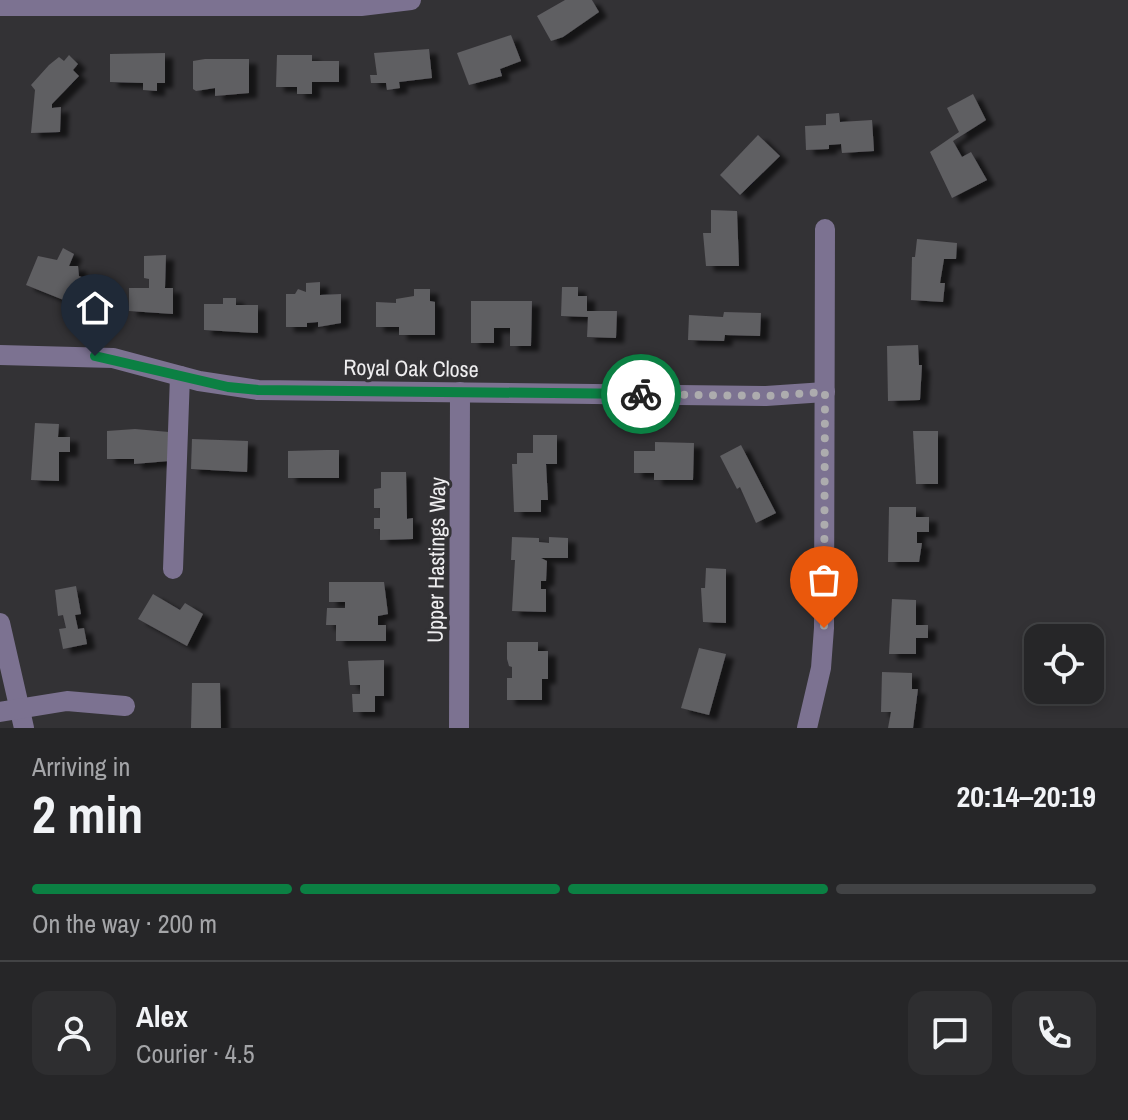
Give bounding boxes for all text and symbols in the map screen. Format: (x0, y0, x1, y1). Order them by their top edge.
pin (61, 274, 129, 356)
icon: home (73, 286, 117, 330)
street label: Royal Oak Close (343, 352, 479, 384)
courier (601, 354, 681, 434)
icon: bike (619, 372, 663, 416)
street label: Upper Hastings Way (420, 477, 452, 643)
pin (790, 546, 858, 628)
icon: bag (802, 558, 846, 602)
map controls (1024, 624, 1104, 704)
button: locate (1024, 624, 1104, 704)
text: Arriving in (32, 749, 130, 784)
text: 20:14–20:19 (957, 776, 1096, 816)
text: 2 min (32, 779, 143, 849)
text: On the way · 200 m (32, 906, 217, 941)
button: person (32, 991, 116, 1075)
button: chat (908, 991, 992, 1075)
button: phone (1012, 991, 1096, 1075)
text: Alex (136, 996, 188, 1036)
text: Courier · 4.5 (136, 1036, 255, 1071)

